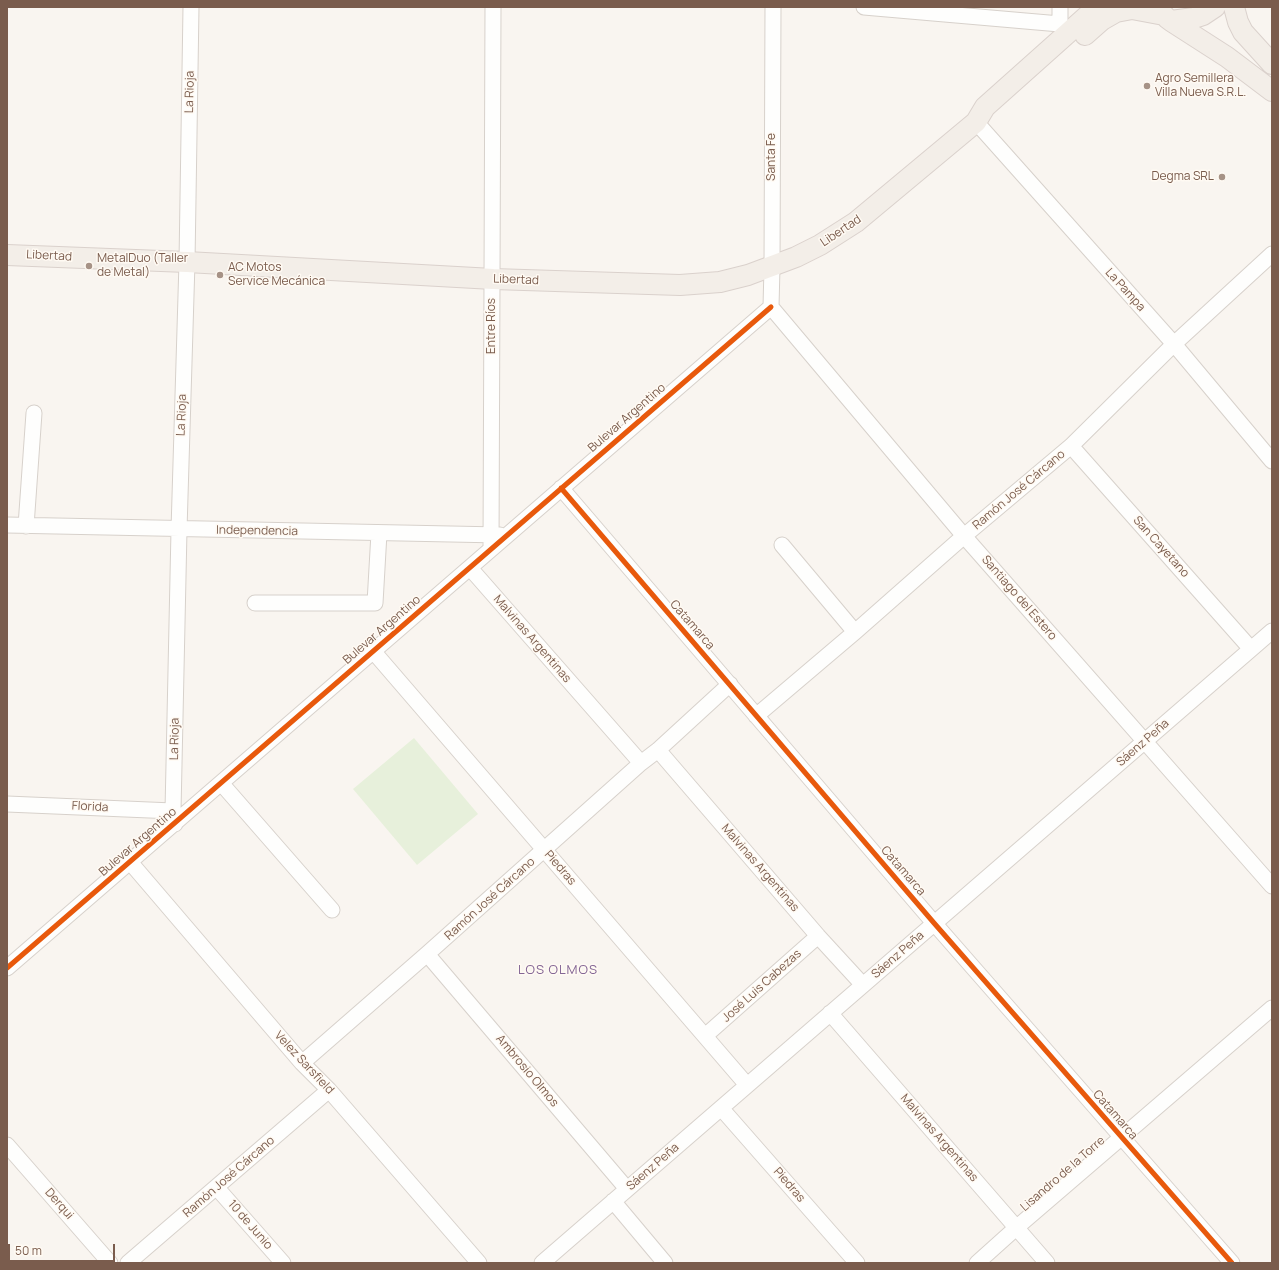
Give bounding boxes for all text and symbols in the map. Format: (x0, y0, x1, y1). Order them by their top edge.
street label: La Rioja (182, 71, 198, 113)
place label: Agro Semillera Villa Nueva S.R.L. (1155, 72, 1246, 100)
marker: Agro Semillera Villa Nueva S.R.L. (1142, 81, 1152, 91)
street label: Santa Fe (765, 133, 779, 181)
place label: Degma SRL (1151, 170, 1214, 184)
marker: Degma SRL (1217, 172, 1227, 182)
street label: Libertad (818, 212, 864, 250)
street label: Libertad (26, 248, 72, 264)
place label: MetalDuo (Taller de Metal) (97, 252, 188, 280)
marker: MetalDuo (Taller de Metal) (84, 261, 94, 271)
place label: AC Motos Service Mecánica (228, 261, 325, 289)
street label: La Pampa (1102, 266, 1148, 314)
marker: AC Motos Service Mecánica (215, 270, 225, 280)
street label: Libertad (493, 272, 539, 288)
street label: Entre Ríos (485, 298, 499, 354)
street label: Bulevar Argentino (585, 381, 669, 455)
street label: La Rioja (174, 394, 190, 436)
street label: Ramón José Cárcano (970, 447, 1068, 533)
street label: San Cayetano (1130, 513, 1192, 581)
street label: Independencia (216, 523, 298, 539)
street label: Santiago del Estero (978, 553, 1060, 643)
street label: Malvinas Argentinas (490, 592, 574, 686)
street label: Bulevar Argentino (340, 593, 424, 667)
street label: Catamarca (667, 597, 717, 653)
street label: Sáenz Peña (1114, 716, 1172, 770)
street label: La Rioja (167, 718, 183, 760)
street label: Florida (71, 799, 109, 815)
street label: Bulevar Argentino (96, 805, 180, 879)
street label: Malvinas Argentinas (718, 821, 802, 915)
street label: Catamarca (878, 843, 928, 899)
street label: Piedras (541, 848, 579, 888)
street label: Ramón José Cárcano (442, 855, 538, 943)
street label: Sáenz Peña (869, 928, 927, 982)
street label: José Luis Cabezas (720, 947, 804, 1025)
district label: LOS OLMOS (518, 962, 598, 978)
street label: Velez Sarsfield (271, 1029, 337, 1097)
street label: Ambrosio Olmos (493, 1032, 561, 1110)
street label: Catamarca (1090, 1087, 1140, 1143)
street label: Malvinas Argentinas (897, 1091, 981, 1185)
street label: Ramón José Cárcano (180, 1133, 278, 1221)
street label: Lisandro de la Torre (1018, 1133, 1108, 1215)
street label: Sáenz Peña (624, 1140, 682, 1194)
street label: Piedras (770, 1165, 808, 1205)
street label: Derqui (42, 1186, 76, 1222)
street label: 10 de Junio (225, 1197, 275, 1253)
scale bar (10, 1236, 117, 1262)
text: 50 m (15, 1242, 42, 1259)

